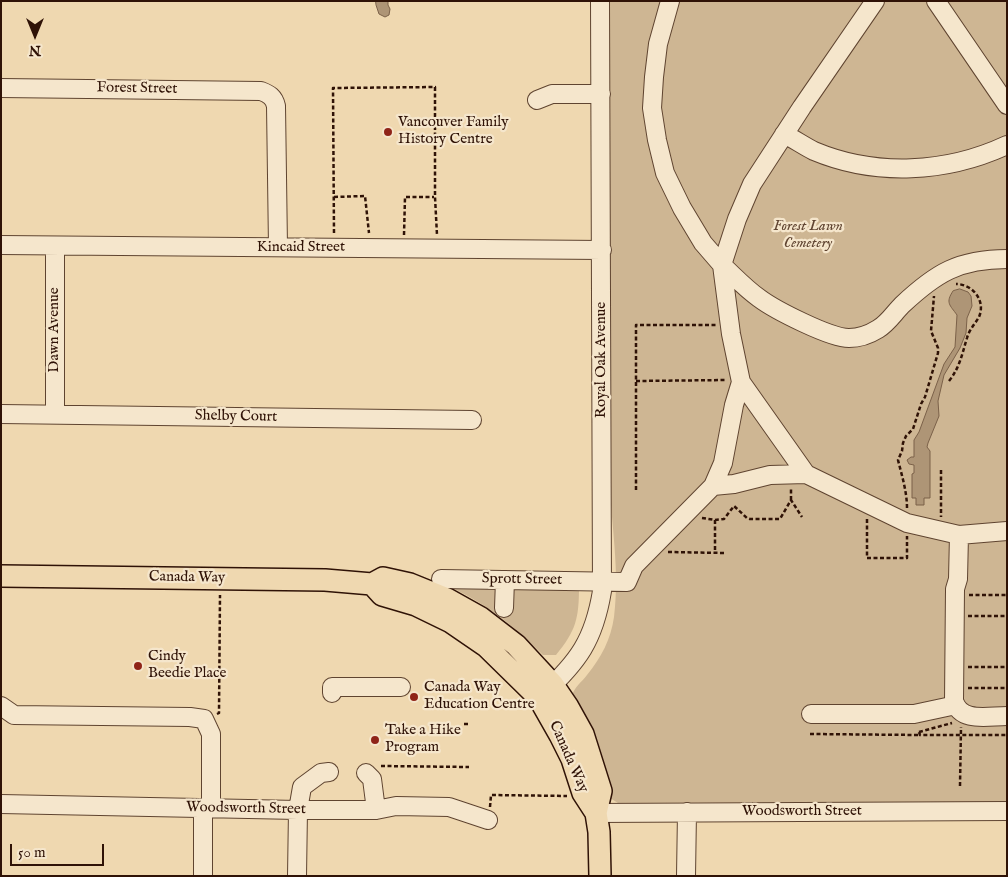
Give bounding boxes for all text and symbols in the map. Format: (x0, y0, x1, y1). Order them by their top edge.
north arrow (10, 10, 60, 60)
text: N (29, 41, 41, 59)
street label: Forest Street (96, 79, 178, 99)
place label: Vancouver Family History Centre (398, 114, 509, 149)
marker: Vancouver Family History Centre (382, 126, 394, 138)
park label: Forest Lawn Cemetery (773, 218, 843, 253)
street label: Kincaid Street (257, 239, 345, 257)
street label: Dawn Avenue (46, 287, 64, 373)
street label: Royal Oak Avenue (593, 302, 611, 418)
street label: Shelby Court (195, 407, 277, 427)
street label: Canada Way (149, 568, 225, 588)
street label: Sprott Street (482, 570, 562, 590)
place label: Cindy Beedie Place (148, 648, 226, 683)
marker: Cindy Beedie Place (132, 660, 144, 672)
place label: Canada Way Education Centre (424, 679, 535, 714)
marker: Canada Way Education Centre (408, 691, 420, 703)
street label: Canada Way (544, 718, 592, 796)
place label: Take a Hike Program (385, 722, 461, 757)
marker: Take a Hike Program (369, 734, 381, 746)
street label: Woodsworth Street (186, 799, 306, 819)
street label: Woodsworth Street (742, 803, 862, 821)
scale bar (12, 834, 106, 866)
text: 50 m (18, 843, 46, 862)

